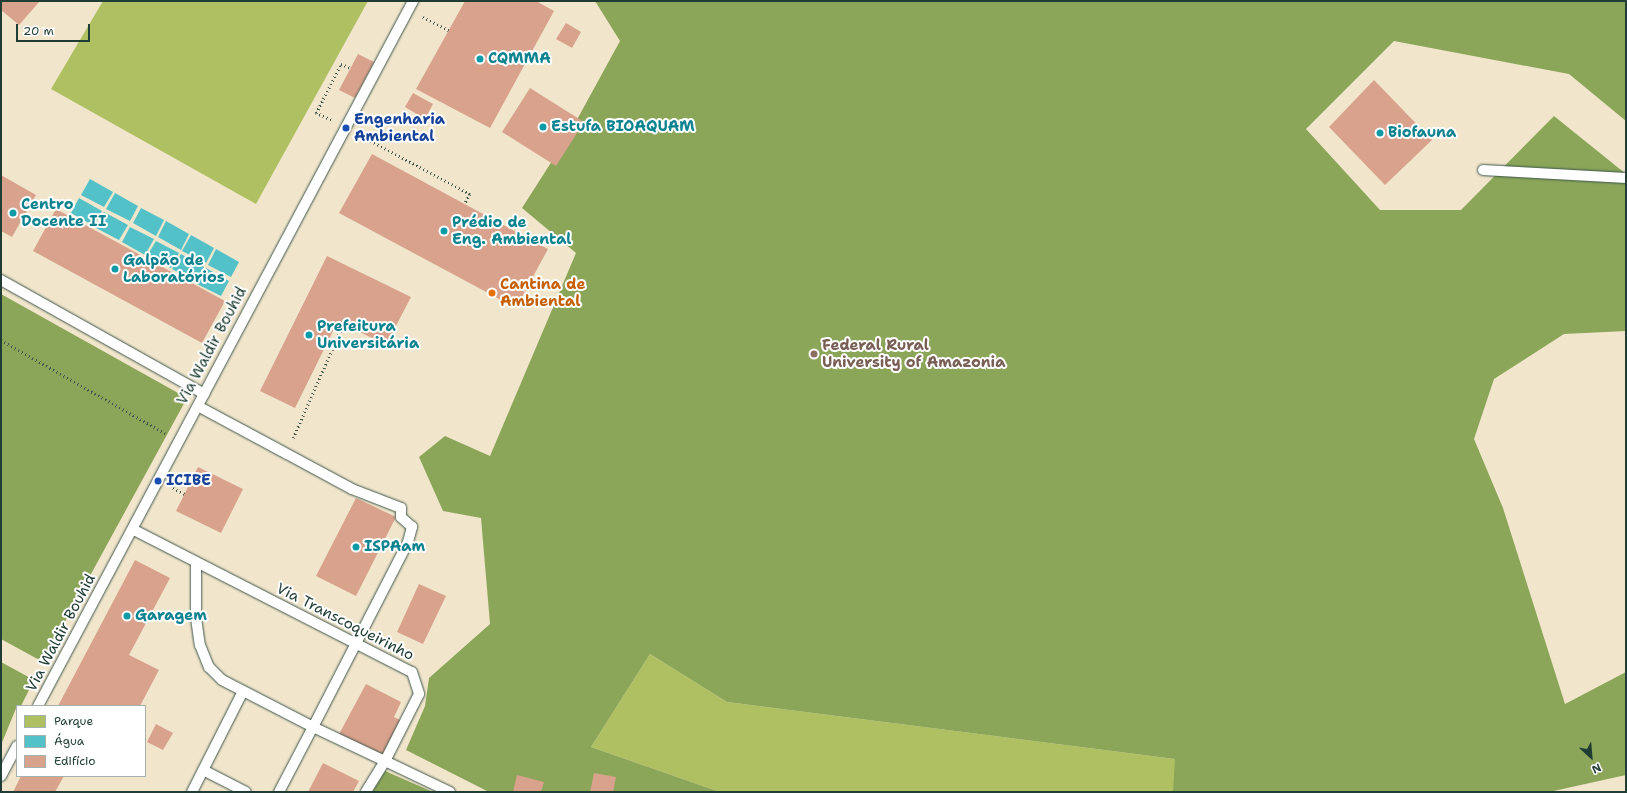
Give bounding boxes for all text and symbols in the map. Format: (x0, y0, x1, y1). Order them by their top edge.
scale bar (18, 16, 92, 42)
text: 20 m (23, 23, 54, 39)
place label: CQMMA (488, 50, 551, 68)
marker: CQMMA (475, 54, 485, 64)
place label: Engenharia Ambiental (354, 110, 445, 145)
place label: Estufa BIOAQUAM (551, 118, 695, 136)
marker: Estufa BIOAQUAM (538, 122, 548, 132)
marker: Engenharia Ambiental (341, 123, 351, 133)
place label: Biofauna (1388, 124, 1456, 142)
marker: Biofauna (1375, 128, 1385, 138)
place label: Centro Docente II (21, 195, 107, 230)
marker: Centro Docente II (8, 208, 18, 218)
place label: Prédio de Eng. Ambiental (452, 213, 572, 248)
marker: Prédio de Eng. Ambiental (439, 226, 449, 236)
place label: Galpão de Laboratórios (123, 251, 225, 286)
marker: Galpão de Laboratórios (110, 264, 120, 274)
place label: Cantina de Ambiental (500, 275, 585, 310)
street label: Via Waldir Bouhid (173, 284, 251, 408)
marker: Cantina de Ambiental (487, 288, 497, 298)
place label: Prefeitura Universitária (317, 317, 419, 352)
marker: Prefeitura Universitária (304, 330, 314, 340)
place label: Federal Rural University of Amazonia (822, 336, 1005, 371)
marker: Federal Rural University of Amazonia (809, 349, 819, 359)
place label: ICIBE (166, 472, 211, 490)
marker: ICIBE (153, 476, 163, 486)
place label: ISPAam (364, 538, 425, 556)
marker: ISPAam (351, 542, 361, 552)
street label: Via Waldir Bouhid (22, 571, 100, 695)
street label: Via Transcoqueirinho (273, 579, 417, 665)
place label: Garagem (135, 607, 207, 625)
marker: Garagem (122, 611, 132, 621)
legend (16, 705, 146, 777)
text: Parque (54, 713, 93, 729)
text: Água (54, 733, 84, 749)
north arrow (1571, 737, 1611, 777)
text: Edifício (54, 753, 95, 769)
text: N (1589, 760, 1604, 777)

